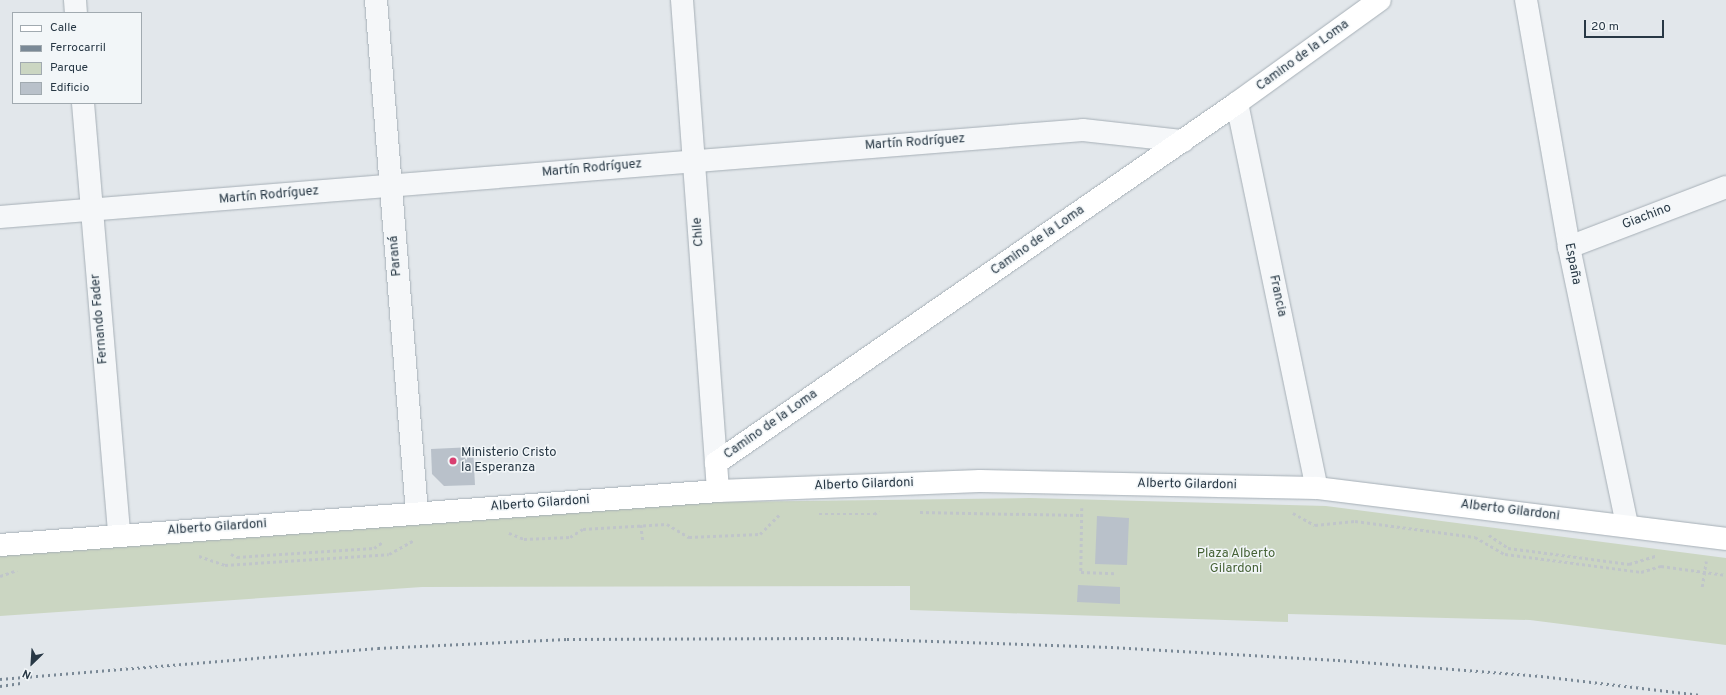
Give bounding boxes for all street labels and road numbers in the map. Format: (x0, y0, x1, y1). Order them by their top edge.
street label: Camino de la Loma (1254, 17, 1352, 95)
street label: Martín Rodríguez (864, 132, 966, 154)
street label: Martín Rodríguez (541, 157, 643, 181)
street label: Martín Rodríguez (218, 184, 320, 208)
street label: Giachino (1620, 201, 1674, 233)
street label: Camino de la Loma (988, 203, 1088, 279)
street label: Chile (690, 217, 708, 247)
street label: Paraná (386, 235, 406, 277)
street label: España (1560, 242, 1584, 286)
street label: Fernando Fader (88, 273, 112, 365)
street label: Francia (1265, 274, 1289, 318)
street label: Camino de la Loma (721, 387, 821, 463)
street label: Alberto Gilardoni (814, 475, 914, 495)
street label: Alberto Gilardoni (1137, 476, 1237, 494)
street label: Alberto Gilardoni (490, 493, 590, 515)
street label: Alberto Gilardoni (1460, 497, 1560, 525)
street label: Alberto Gilardoni (167, 517, 267, 539)

